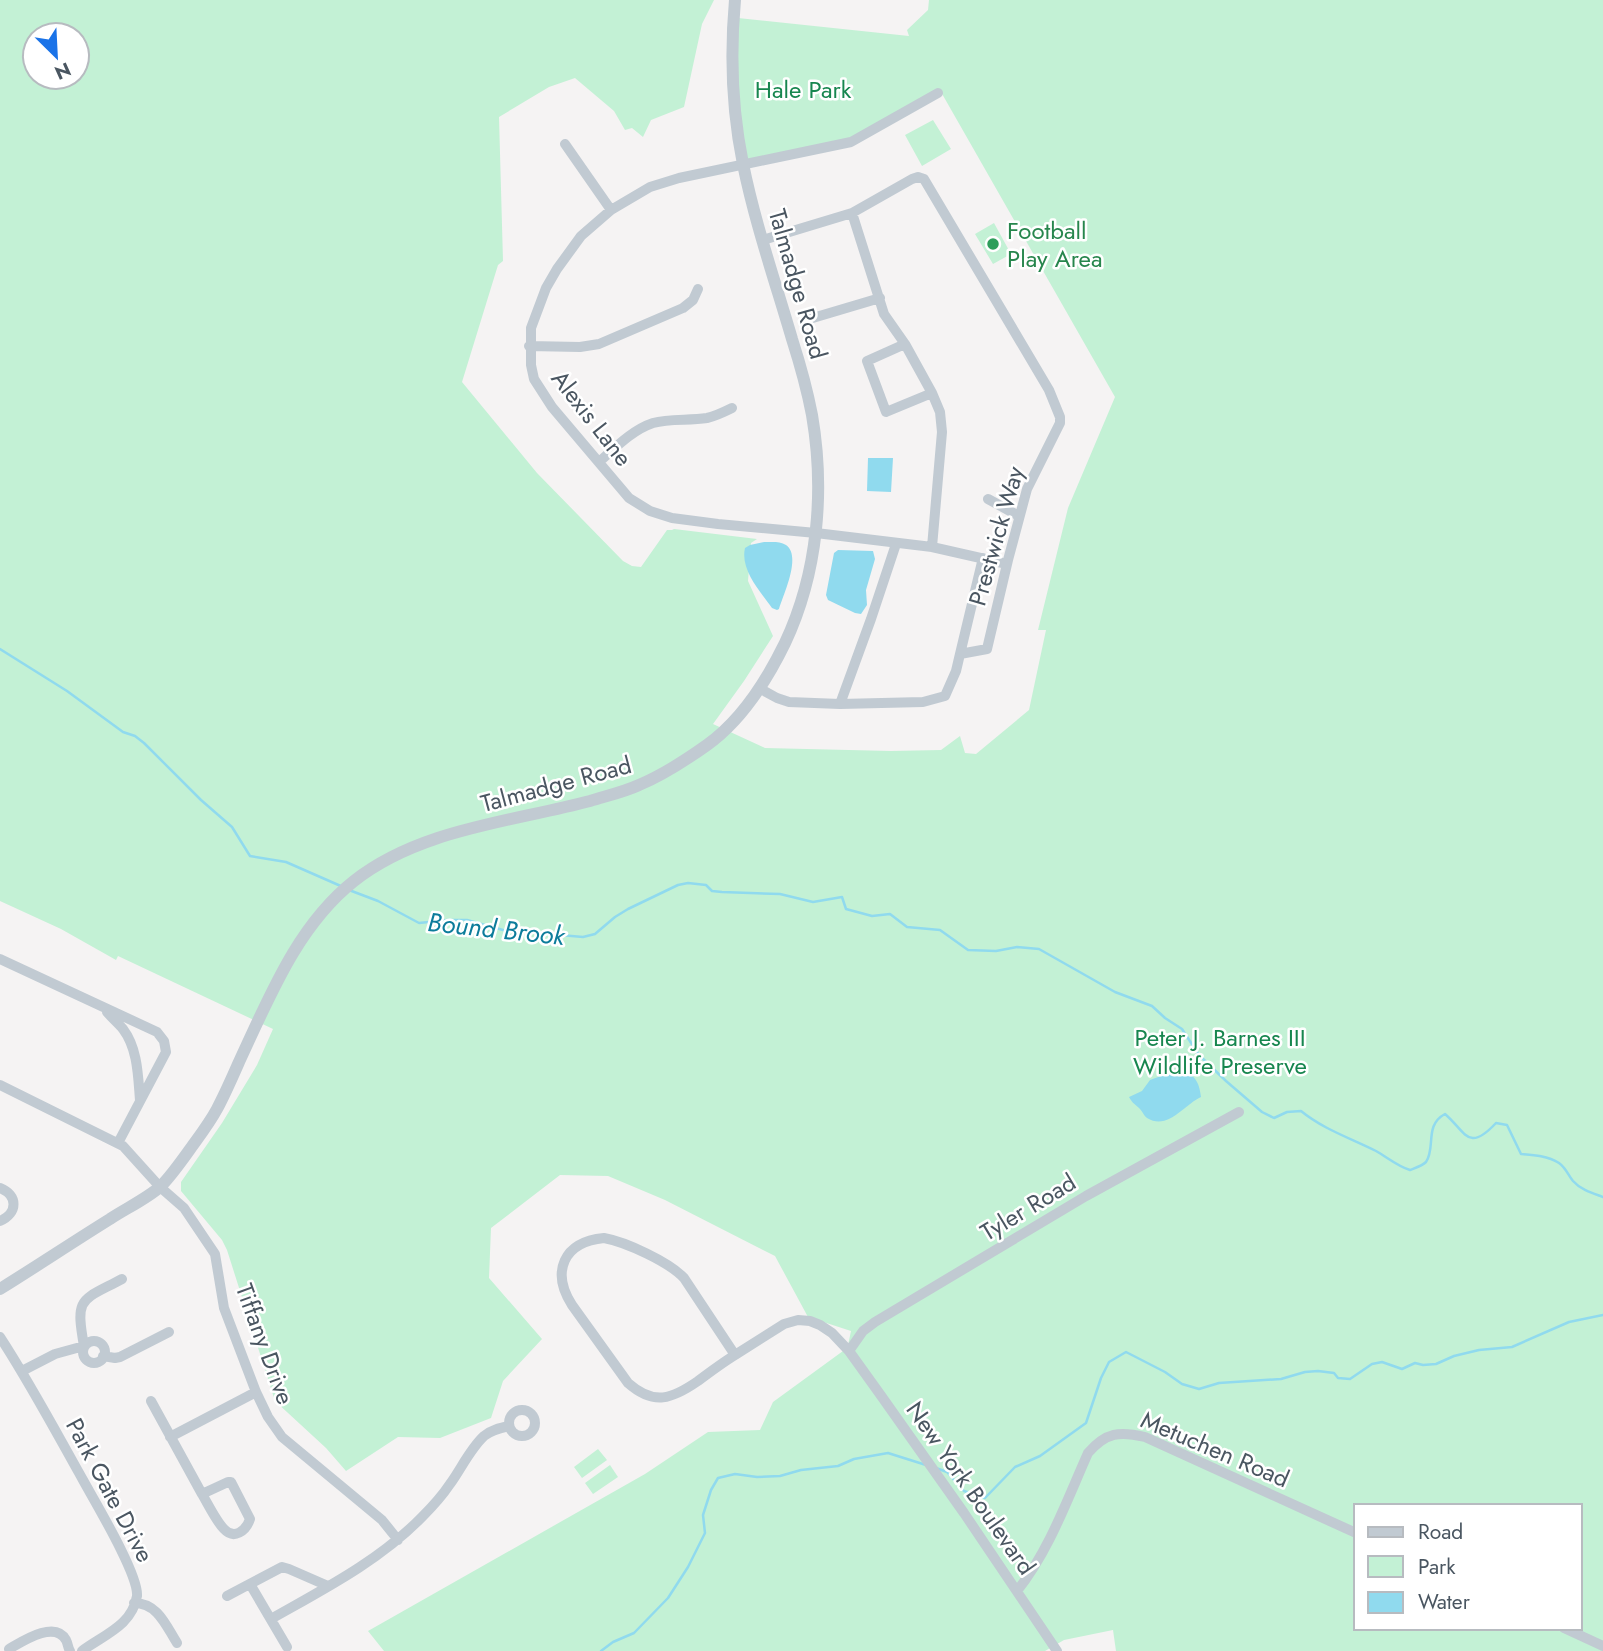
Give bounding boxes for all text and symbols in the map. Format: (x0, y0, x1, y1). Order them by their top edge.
north arrow (21, 21, 91, 91)
text: N (50, 56, 75, 86)
park label: Hale Park (755, 72, 852, 107)
street label: Talmadge Road (760, 205, 836, 363)
place label: Football Play Area (1007, 213, 1102, 276)
marker: Football Play Area (985, 236, 1001, 252)
street label: Alexis Lane (543, 362, 641, 474)
street label: Prestwick Way (959, 462, 1033, 610)
street label: Talmadge Road (477, 747, 635, 821)
water label: Bound Brook (426, 903, 568, 955)
park label: Peter J. Barnes III Wildlife Preserve (1133, 1020, 1307, 1083)
street label: Tyler Road (974, 1165, 1082, 1249)
street label: Tiffany Drive (227, 1279, 303, 1409)
street label: New York Boulevard (898, 1394, 1044, 1582)
street label: Metuchen Road (1135, 1402, 1295, 1496)
street label: Park Gate Drive (57, 1412, 163, 1568)
legend (1354, 1504, 1582, 1630)
text: Road (1418, 1517, 1463, 1547)
text: Park (1418, 1552, 1456, 1582)
text: Water (1418, 1587, 1471, 1617)

